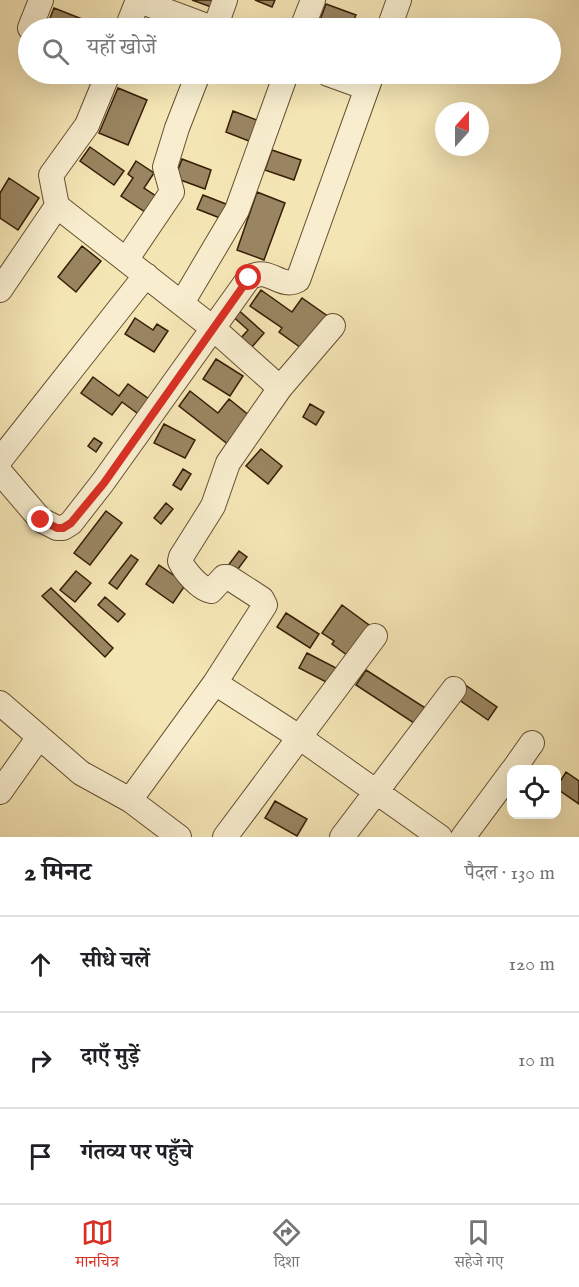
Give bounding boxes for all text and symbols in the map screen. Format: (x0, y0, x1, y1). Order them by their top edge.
search box (18, 18, 561, 84)
text: यहाँ खोजें (87, 34, 156, 62)
icon: search (39, 35, 72, 68)
north arrow (435, 102, 489, 156)
route start (235, 264, 261, 290)
route end (27, 506, 53, 532)
map controls (507, 765, 561, 819)
button: locate (507, 765, 561, 819)
text: 2 मिनट (24, 856, 91, 889)
text: पैदल · 130 m (465, 861, 555, 886)
text: सीधे चलें (81, 947, 150, 975)
icon: ahead (24, 948, 57, 981)
text: 120 m (509, 952, 555, 977)
text: दाएँ मुड़ें (81, 1043, 140, 1071)
icon: right (24, 1044, 57, 1077)
text: 10 m (518, 1048, 555, 1073)
text: गंतव्य पर पहुँचे (81, 1139, 192, 1167)
icon: arrive (24, 1140, 57, 1173)
tab: मानचित्र (76, 1216, 119, 1277)
tab: दिशा (270, 1216, 303, 1277)
tab: सहेजे गए (454, 1216, 503, 1277)

